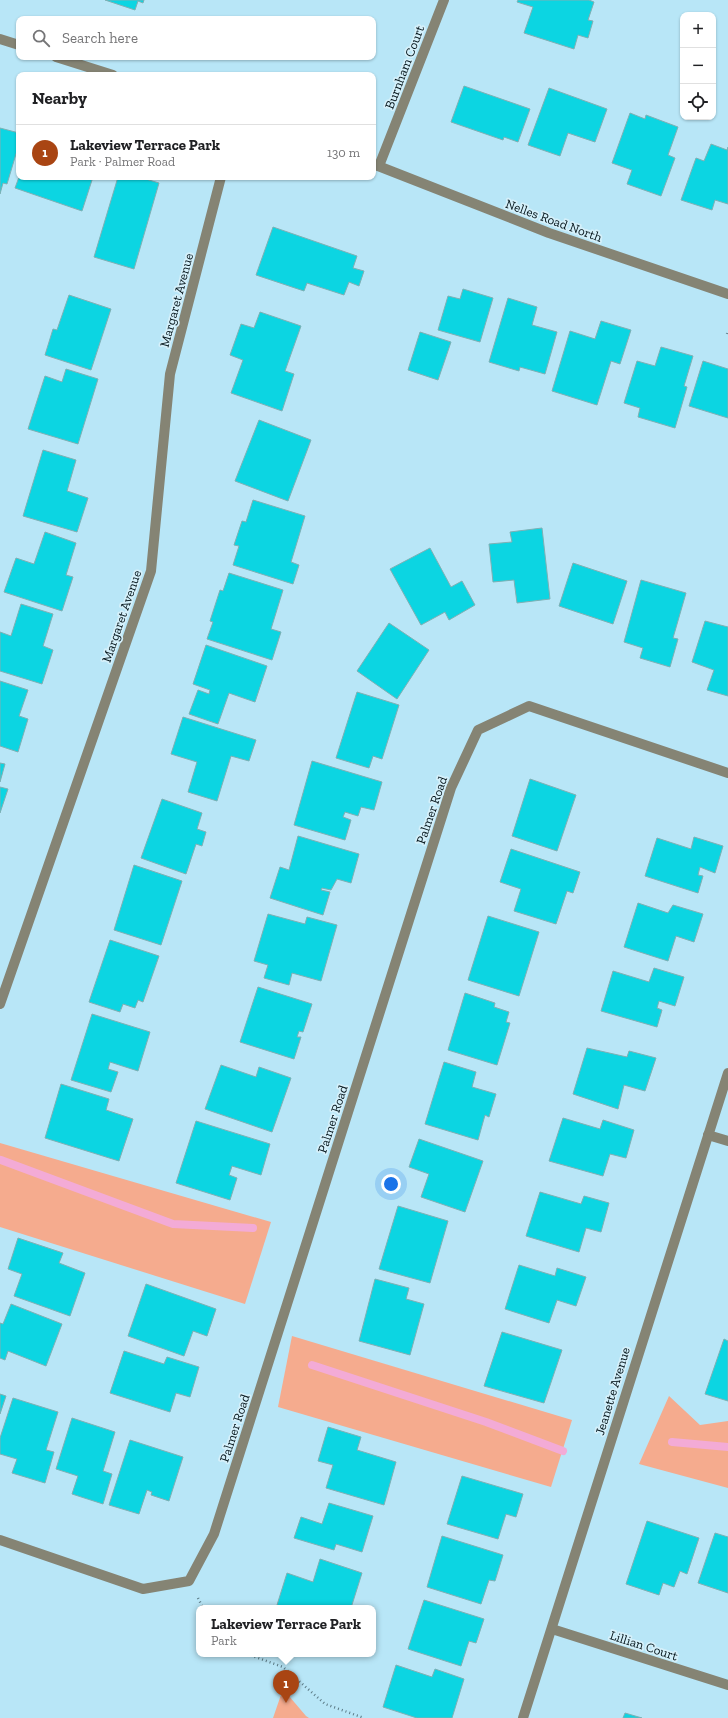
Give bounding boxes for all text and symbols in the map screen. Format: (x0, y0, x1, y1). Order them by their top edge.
map controls (680, 12, 716, 120)
button: + (680, 12, 716, 48)
search box (16, 16, 376, 60)
street label: Burnham Court (382, 23, 427, 111)
icon: search (30, 27, 52, 49)
text: Search here (62, 29, 138, 47)
button: − (680, 48, 716, 84)
button: locate (680, 84, 716, 120)
text: Nearby (32, 88, 87, 108)
text: Lakeview Terrace Park (70, 136, 220, 154)
text: 1 (42, 145, 48, 160)
text: 130 m (327, 145, 360, 160)
text: Park · Palmer Road (70, 154, 175, 169)
street label: Nelles Road North (504, 196, 605, 245)
street label: Margaret Avenue (157, 252, 196, 349)
street label: Margaret Avenue (99, 568, 144, 664)
street label: Palmer Road (413, 774, 450, 846)
street label: Palmer Road (314, 1083, 351, 1155)
your location (381, 1174, 401, 1194)
street label: Jeanette Avenue (592, 1345, 633, 1437)
street label: Palmer Road (216, 1392, 253, 1464)
popup (196, 1605, 376, 1657)
text: Lakeview Terrace Park (211, 1615, 361, 1633)
street label: Lillian Court (608, 1627, 680, 1664)
text: Park (211, 1633, 237, 1648)
pin: 1 (273, 1670, 299, 1703)

